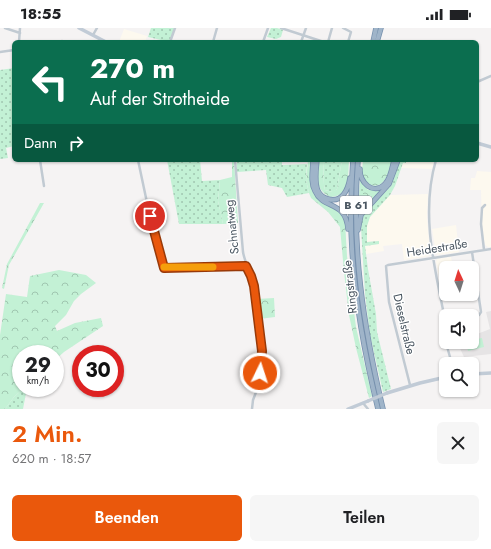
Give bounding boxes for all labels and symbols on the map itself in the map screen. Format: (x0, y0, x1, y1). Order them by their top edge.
road number: B 61 (340, 196, 372, 214)
pin (133, 199, 167, 233)
street label: Schnatweg (220, 199, 244, 255)
street label: Heidestraße (405, 234, 469, 262)
street label: Ringstraße (338, 259, 362, 315)
north arrow (439, 261, 479, 301)
street label: Dieselstraße (388, 292, 420, 356)
speed limit sign: 30 (72, 345, 124, 397)
position arrow (239, 352, 281, 394)

